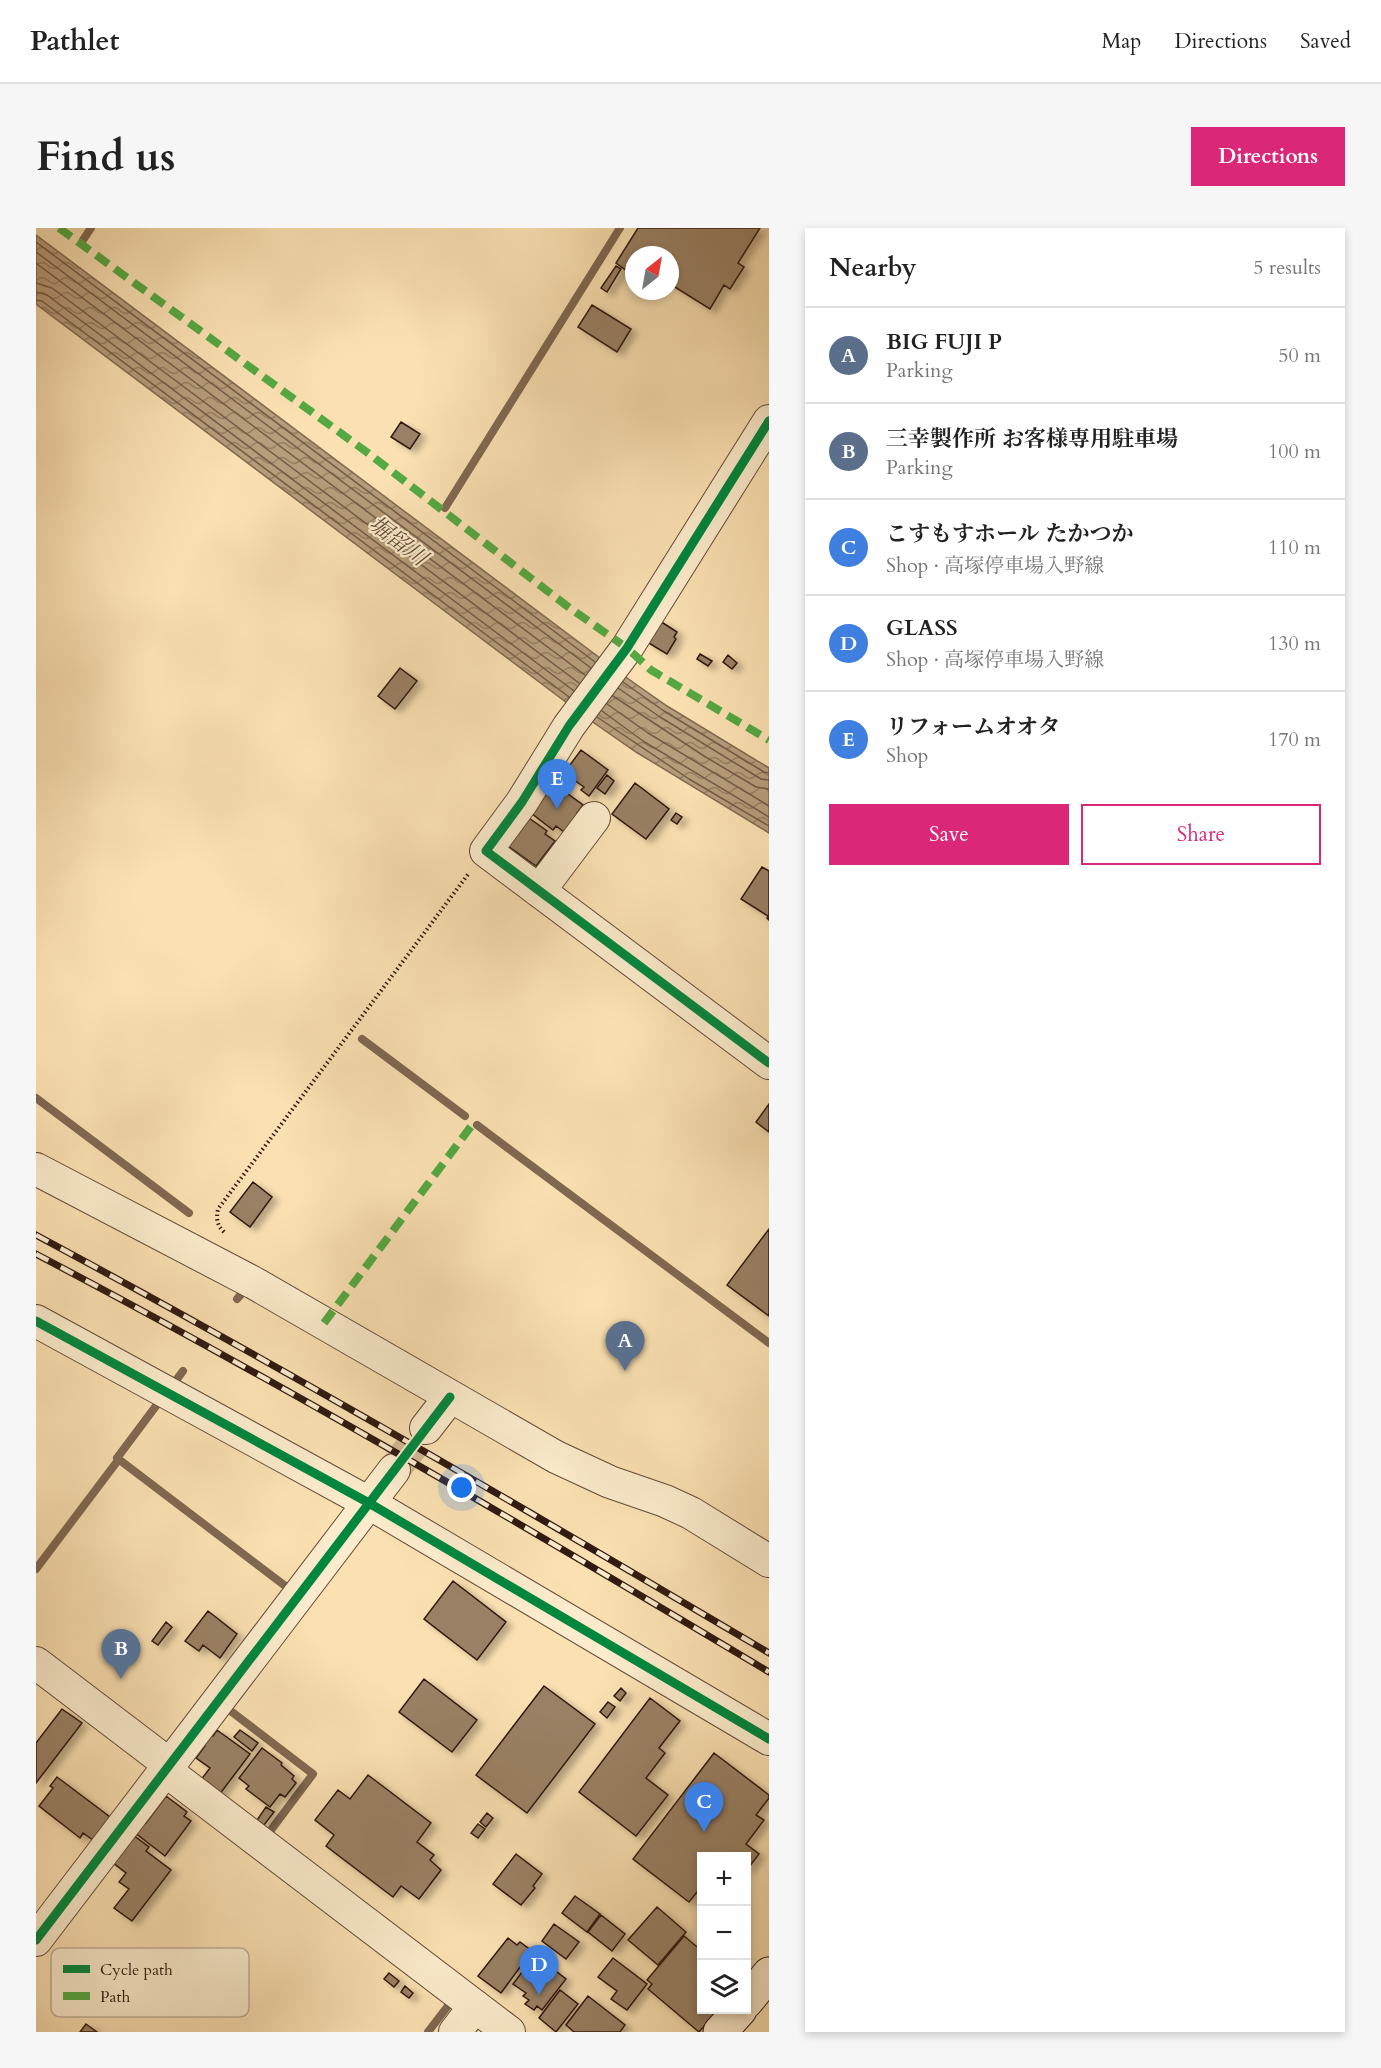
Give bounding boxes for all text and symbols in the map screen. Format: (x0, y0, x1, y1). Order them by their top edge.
text: Pathlet (30, 22, 119, 60)
text: Map (1101, 27, 1141, 56)
text: Directions (1174, 27, 1267, 56)
text: Saved (1300, 27, 1351, 56)
button: Directions (1191, 127, 1345, 186)
text: Find us (36, 128, 176, 185)
north arrow (625, 246, 679, 300)
text: Nearby (829, 250, 917, 285)
text: 5 results (1253, 254, 1321, 281)
text: BIG FUJI P (886, 327, 1002, 357)
text: A (841, 342, 856, 369)
text: 50 m (1278, 342, 1321, 369)
text: Parking (886, 357, 953, 384)
text: 三幸製作所 お客様専用駐車場 (886, 424, 1178, 454)
text: B (841, 438, 856, 465)
text: 100 m (1268, 438, 1321, 465)
text: Parking (886, 454, 953, 481)
water label: 堀留川 (363, 509, 435, 574)
text: こすもすホール たかつか (886, 519, 1133, 549)
text: C (841, 534, 856, 561)
text: 110 m (1268, 534, 1321, 561)
text: Shop · 高塚停車場入野線 (886, 552, 1104, 579)
text: GLASS (886, 613, 958, 643)
text: D (840, 630, 857, 657)
text: 130 m (1268, 630, 1321, 657)
text: Shop · 高塚停車場入野線 (886, 646, 1104, 673)
text: リフォームオオタ (886, 712, 1060, 742)
text: E (842, 726, 855, 753)
text: 170 m (1268, 726, 1321, 753)
text: Shop (886, 742, 928, 769)
pin: E (538, 760, 576, 809)
button: Save (829, 804, 1069, 865)
button: Share (1081, 804, 1321, 865)
pin: A (606, 1322, 644, 1371)
your location (447, 1473, 476, 1502)
pin: B (102, 1630, 140, 1679)
pin: C (684, 1782, 724, 1832)
map controls (697, 1852, 751, 2014)
button: + (697, 1852, 751, 1906)
button: − (697, 1906, 751, 1960)
pin: D (520, 1946, 558, 1995)
legend (51, 1948, 249, 2017)
text: Cycle path (100, 1959, 173, 1981)
button: layers (697, 1960, 751, 2014)
text: Path (100, 1986, 130, 2008)

